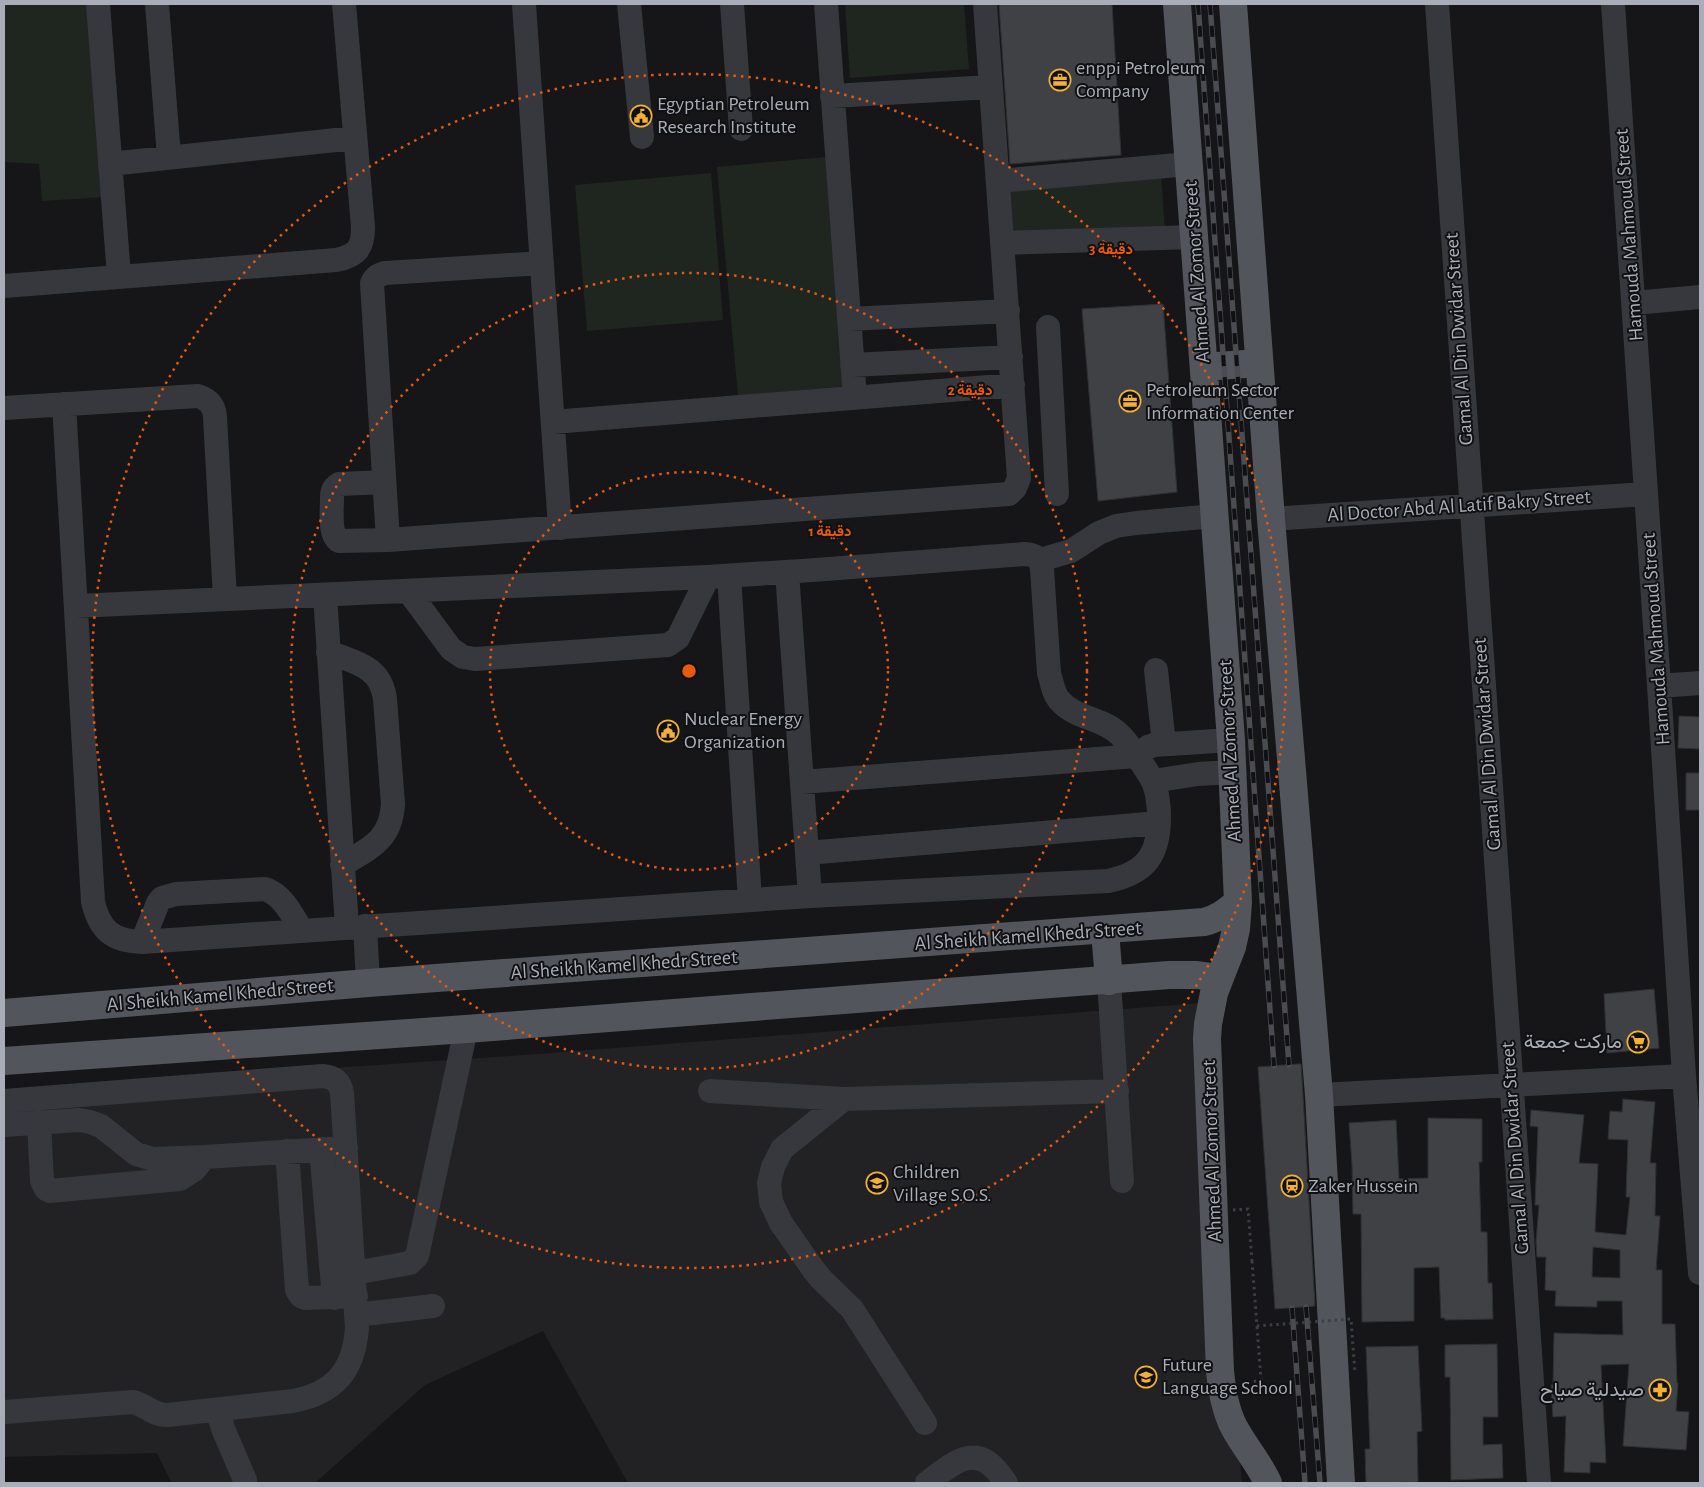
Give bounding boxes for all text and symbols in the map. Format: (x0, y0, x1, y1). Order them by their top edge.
place label: enppi Petroleum Company (1076, 58, 1206, 101)
office icon: enppi Petroleum Company (1048, 68, 1072, 92)
place label: Egyptian Petroleum Research Institute (657, 94, 810, 137)
public building icon: Egyptian Petroleum Research Institute (629, 104, 653, 128)
street label: Hamouda Mahmoud Street (1612, 127, 1646, 342)
street label: Ahmed Al Zomor Street (1181, 180, 1213, 364)
street label: Gamal Al Din Dwidar Street (1442, 231, 1476, 446)
text: 3 دقيقة (1089, 242, 1133, 258)
place label: Petroleum Sector Information Center (1146, 380, 1295, 423)
text: 2 دقيقة (948, 383, 992, 399)
office icon: Petroleum Sector Information Center (1118, 389, 1142, 413)
street label: Al Doctor Abd Al Latif Bakry Street (1327, 487, 1592, 525)
text: 1 دقيقة (808, 524, 852, 540)
street label: Hamouda Mahmoud Street (1639, 531, 1673, 746)
street label: Gamal Al Din Dwidar Street (1470, 636, 1504, 851)
street label: Ahmed Al Zomor Street (1215, 659, 1245, 843)
centre of rings (680, 662, 698, 680)
place label: Nuclear Energy Organization (684, 709, 802, 752)
public building icon: Nuclear Energy Organization (656, 719, 680, 743)
street label: Al Sheikh Kamel Khedr Street (914, 918, 1143, 954)
street label: Al Sheikh Kamel Khedr Street (510, 947, 739, 983)
street label: Al Sheikh Kamel Khedr Street (106, 975, 335, 1015)
supermarket icon: ماركت جمعة (1626, 1030, 1650, 1054)
place label: ماركت جمعة (1524, 1032, 1622, 1054)
street label: Gamal Al Din Dwidar Street (1498, 1040, 1532, 1255)
street label: Ahmed Al Zomor Street (1199, 1059, 1225, 1243)
place label: Children Village S.O.S. (893, 1162, 992, 1205)
school or university icon: Children Village S.O.S. (865, 1171, 889, 1195)
station icon: Zaker Hussein (1280, 1174, 1304, 1198)
place label: Zaker Hussein (1308, 1176, 1418, 1196)
place label: Future Language School (1162, 1355, 1293, 1398)
school or university icon: Future Language School (1134, 1365, 1158, 1389)
pharmacy icon: صيدلية صياح (1648, 1378, 1672, 1402)
place label: صيدلية صياح (1540, 1380, 1644, 1403)

